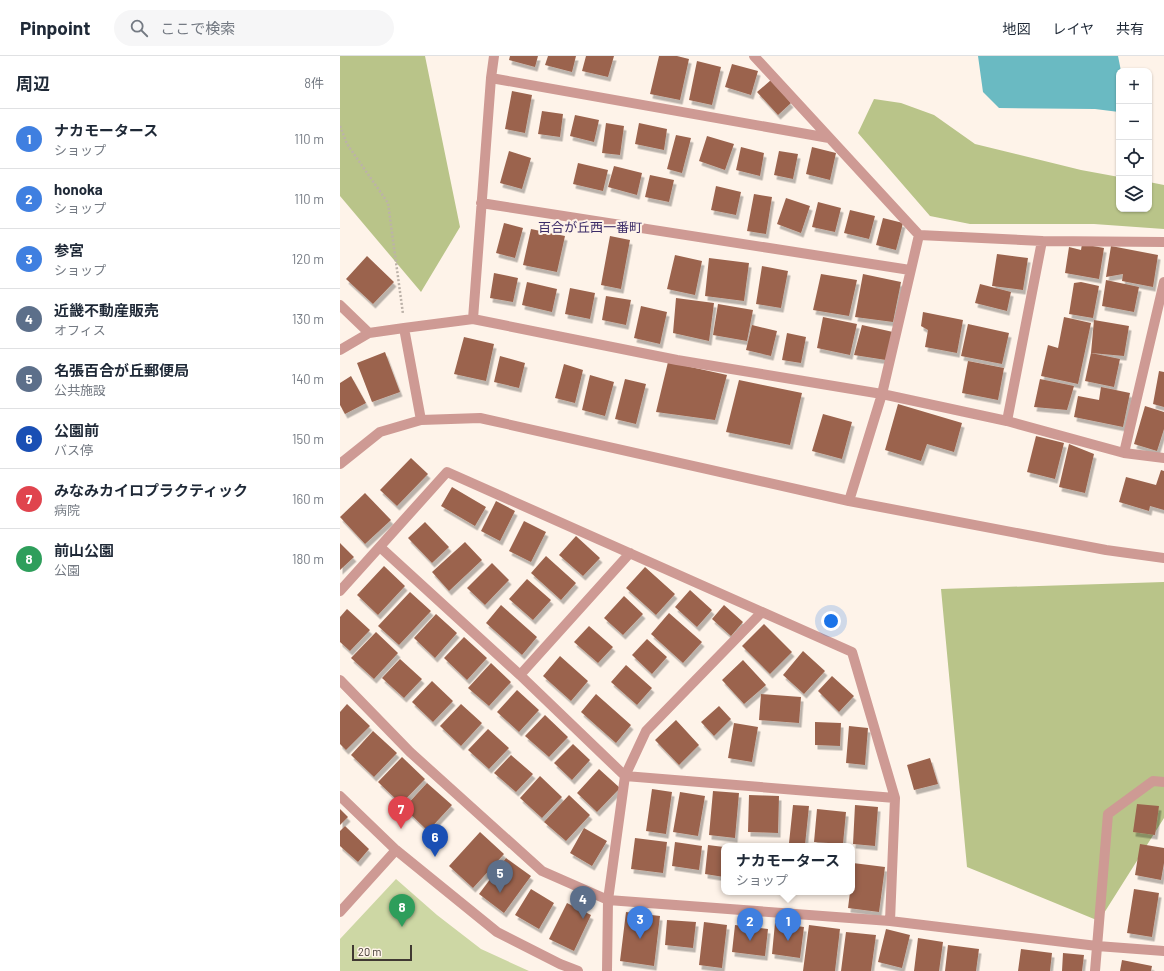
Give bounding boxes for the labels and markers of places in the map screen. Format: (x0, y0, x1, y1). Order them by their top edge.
pin: 7 (388, 796, 414, 829)
pin: 6 (422, 824, 448, 857)
pin: 5 (487, 860, 513, 893)
pin: 4 (570, 886, 596, 919)
pin: 8 (389, 894, 415, 927)
pin: 3 (627, 906, 653, 939)
pin: 2 (737, 908, 763, 941)
pin: 1 (775, 908, 801, 941)

